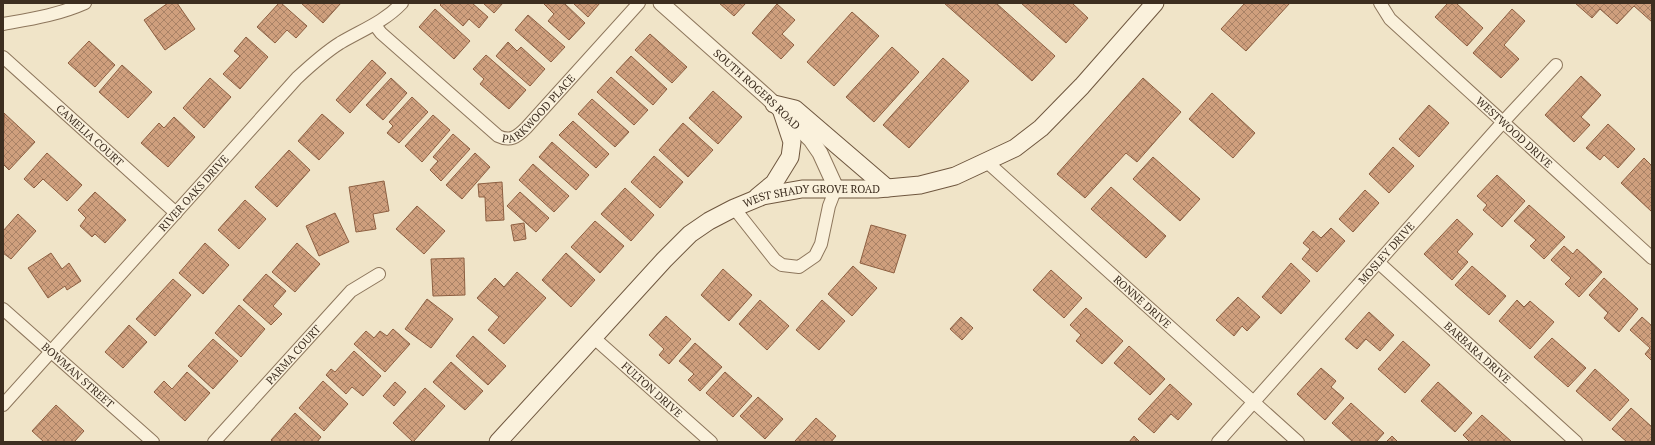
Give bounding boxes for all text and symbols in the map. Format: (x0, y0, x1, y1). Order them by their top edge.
street label: SOUTH ROGERS ROAD (711, 46, 803, 133)
street label: PARKWOOD PLACE (501, 71, 578, 146)
street label: WESTWOOD DRIVE (1473, 94, 1555, 171)
street label: CAMELIA COURT (53, 101, 127, 169)
street label: RIVER OAKS DRIVE (156, 152, 231, 234)
street label: WEST SHADY GROVE ROAD (741, 182, 880, 211)
street label: MOSLEY DRIVE (1355, 219, 1418, 287)
street label: RONNE DRIVE (1111, 272, 1174, 331)
street label: BARBARA DRIVE (1441, 319, 1514, 386)
street label: PARMA COURT (263, 322, 324, 387)
street label: BOWMAN STREET (39, 340, 117, 411)
street label: FULTON DRIVE (619, 359, 685, 420)

